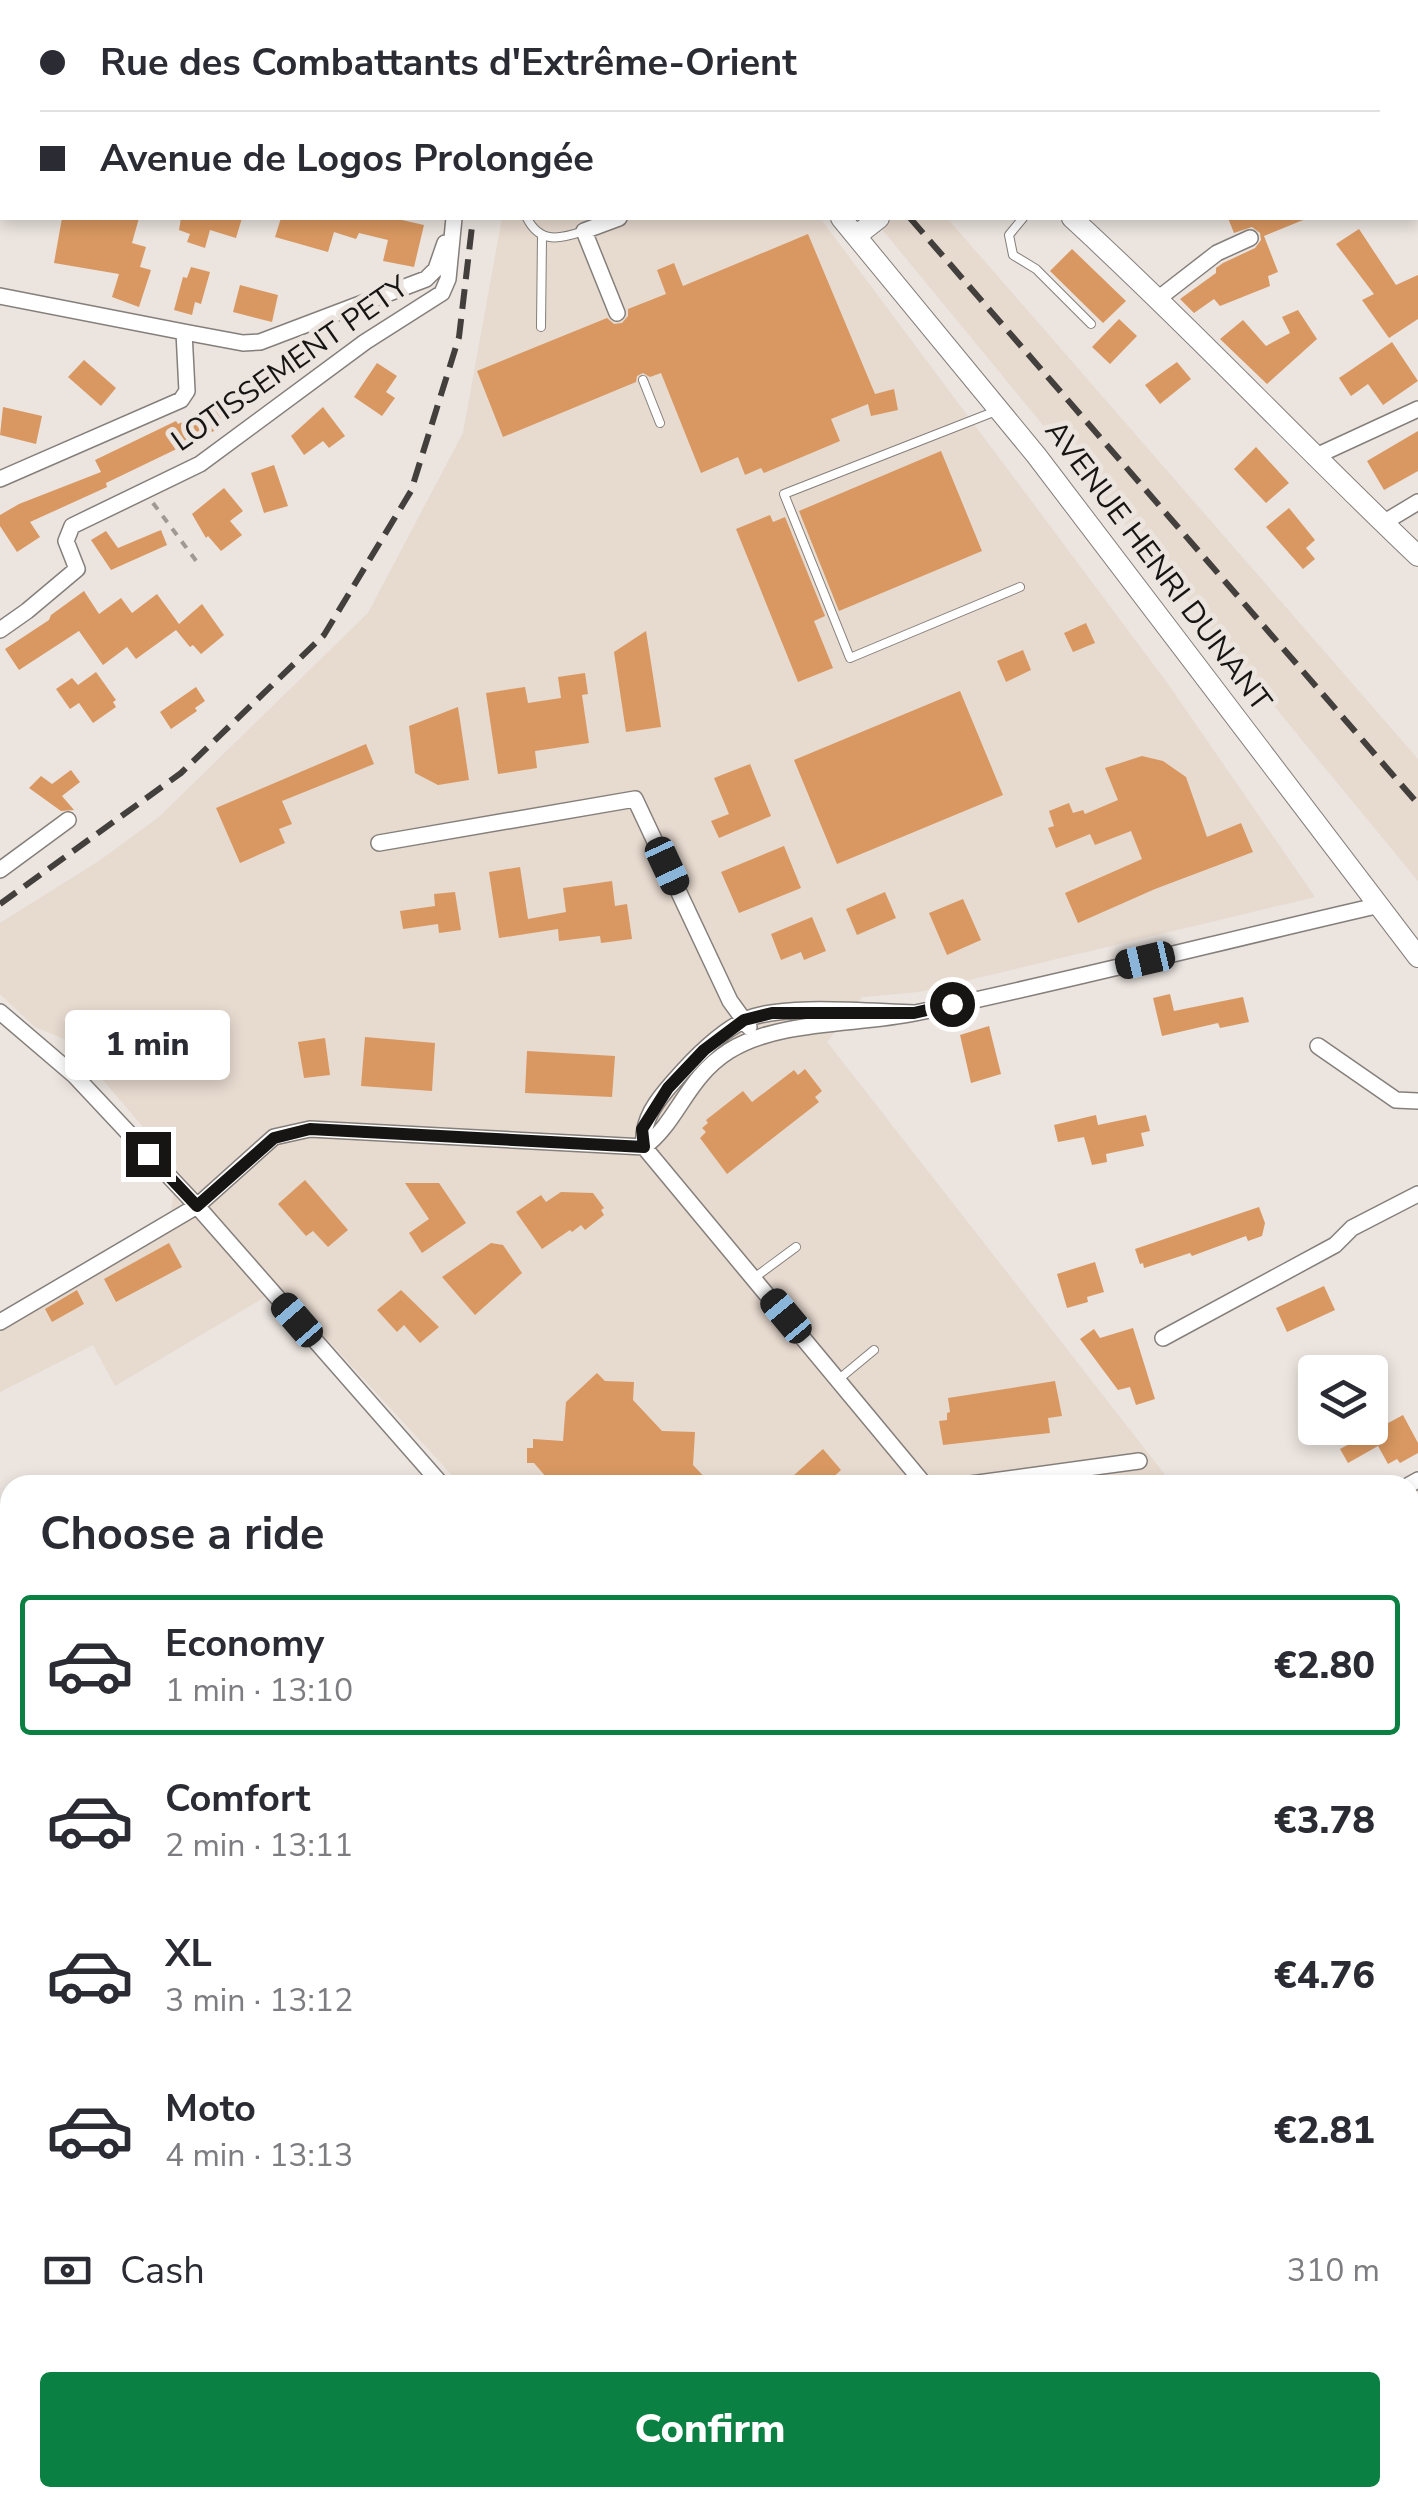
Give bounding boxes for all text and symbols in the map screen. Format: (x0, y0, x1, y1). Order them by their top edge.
text: Rue des Combattants d'Extrême-Orient (100, 37, 797, 88)
text: Avenue de Logos Prolongée (100, 133, 594, 184)
street label: LOTISSEMENT PETY (163, 266, 418, 461)
street label: AVENUE HENRI DUNANT (1035, 412, 1281, 720)
car (641, 832, 693, 900)
car (1112, 939, 1178, 981)
route start (930, 982, 975, 1027)
callout: 1 min (66, 1009, 230, 1079)
text: 1 min (105, 1023, 190, 1066)
route end (126, 1132, 171, 1177)
car (755, 1283, 817, 1349)
car (266, 1288, 328, 1352)
map controls (1298, 1355, 1388, 1445)
button: layers (1298, 1355, 1388, 1445)
text: Choose a ride (40, 1504, 325, 1565)
text: Economy (165, 1618, 324, 1669)
icon: car (45, 1620, 135, 1710)
text: €2.80 (1274, 1640, 1375, 1691)
text: 1 min · 13:10 (165, 1669, 353, 1712)
text: Comfort (165, 1773, 310, 1824)
icon: car (45, 1775, 135, 1865)
text: €3.78 (1274, 1795, 1375, 1846)
text: 2 min · 13:11 (165, 1824, 353, 1867)
text: XL (165, 1928, 212, 1979)
icon: car (45, 1930, 135, 2020)
text: €4.76 (1274, 1950, 1375, 2001)
text: 3 min · 13:12 (165, 1979, 353, 2022)
text: Moto (165, 2083, 256, 2134)
icon: car (45, 2085, 135, 2175)
text: €2.81 (1274, 2105, 1375, 2156)
text: 4 min · 13:13 (165, 2134, 353, 2177)
icon: cash (40, 2243, 95, 2298)
text: Cash (120, 2245, 205, 2296)
text: 310 m (1287, 2249, 1380, 2292)
button: Confirm (40, 2372, 1380, 2487)

